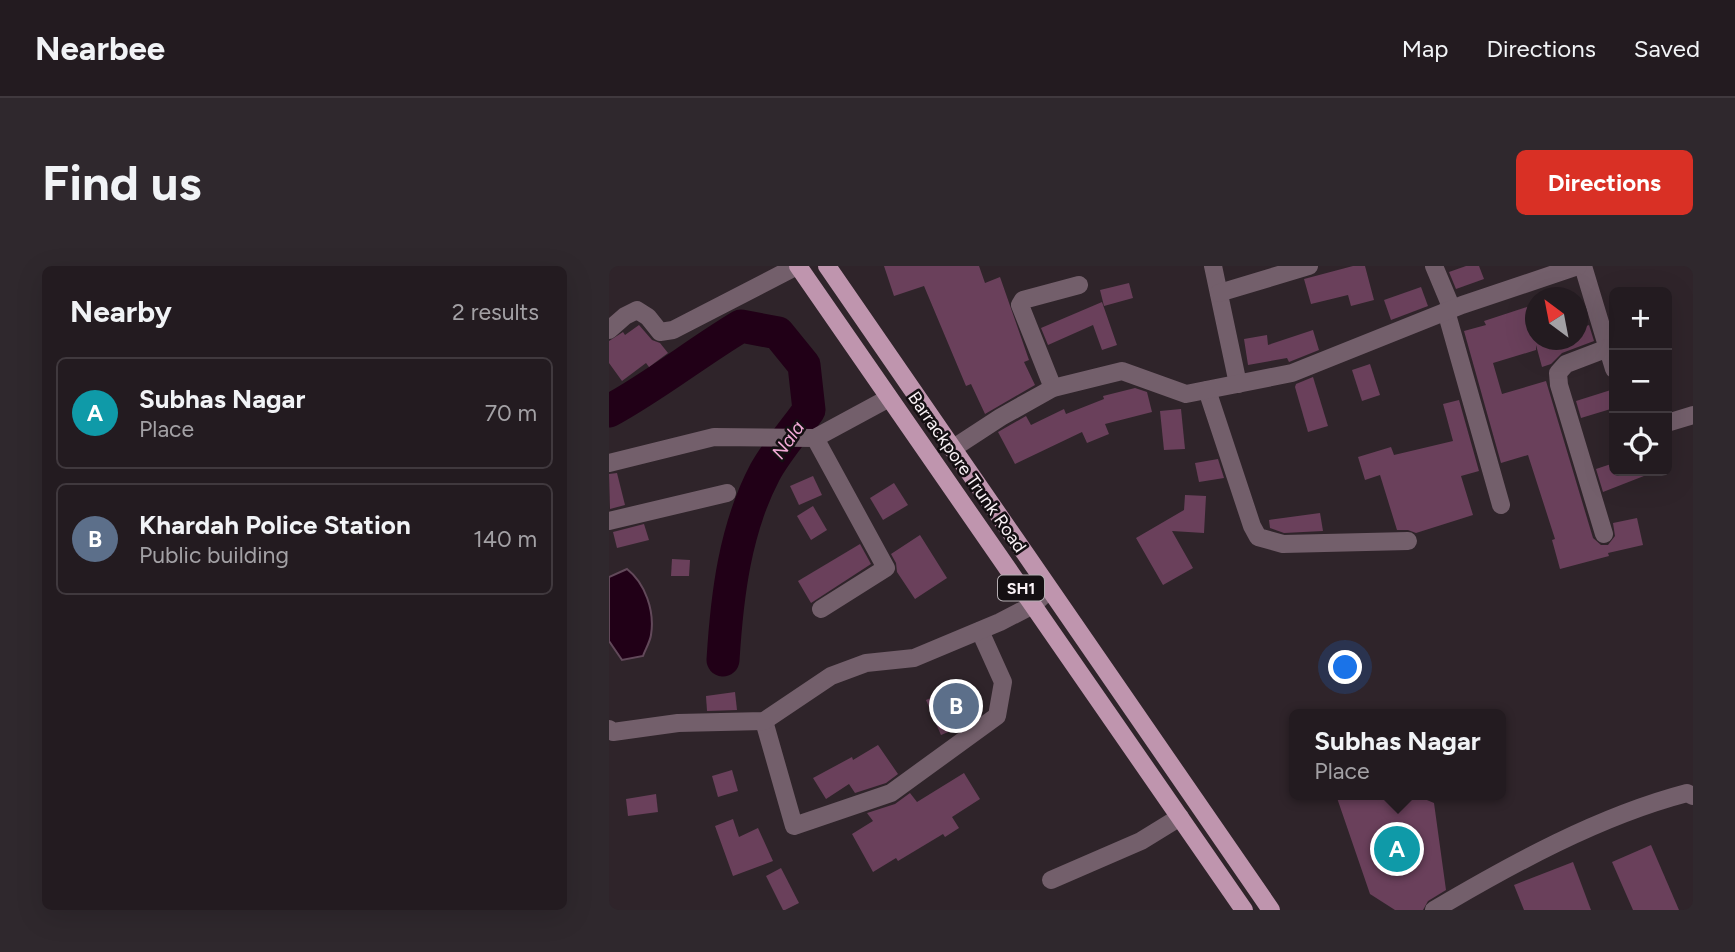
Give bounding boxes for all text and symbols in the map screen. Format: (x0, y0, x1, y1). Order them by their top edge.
text: Nearbee (35, 29, 165, 68)
text: Map (1402, 34, 1448, 63)
text: Directions (1486, 34, 1596, 63)
text: Saved (1634, 34, 1700, 63)
button: Directions (1516, 150, 1693, 215)
text: Find us (42, 153, 201, 212)
north arrow (1525, 287, 1588, 350)
map controls (1609, 287, 1672, 476)
button: + (1609, 287, 1672, 350)
text: Nearby (70, 293, 172, 330)
text: 2 results (452, 298, 539, 326)
button: − (1609, 350, 1672, 413)
text: Subhas Nagar (139, 383, 305, 415)
street label: Barrackpore Trunk Road (903, 387, 1031, 557)
text: A (87, 399, 103, 427)
text: 70 m (485, 399, 537, 427)
button: locate (1609, 413, 1672, 476)
text: Place (139, 415, 194, 443)
water label: Nala (767, 417, 809, 463)
text: Khardah Police Station (139, 509, 411, 541)
text: B (88, 525, 102, 553)
text: 140 m (473, 525, 537, 553)
text: Public building (139, 541, 289, 569)
road number: SH1 (998, 576, 1044, 600)
your location (1328, 650, 1362, 684)
pin: B (933, 680, 979, 732)
popup (1289, 709, 1506, 800)
text: Subhas Nagar (1314, 725, 1481, 757)
text: Place (1314, 757, 1369, 785)
pin: A (1374, 823, 1420, 875)

